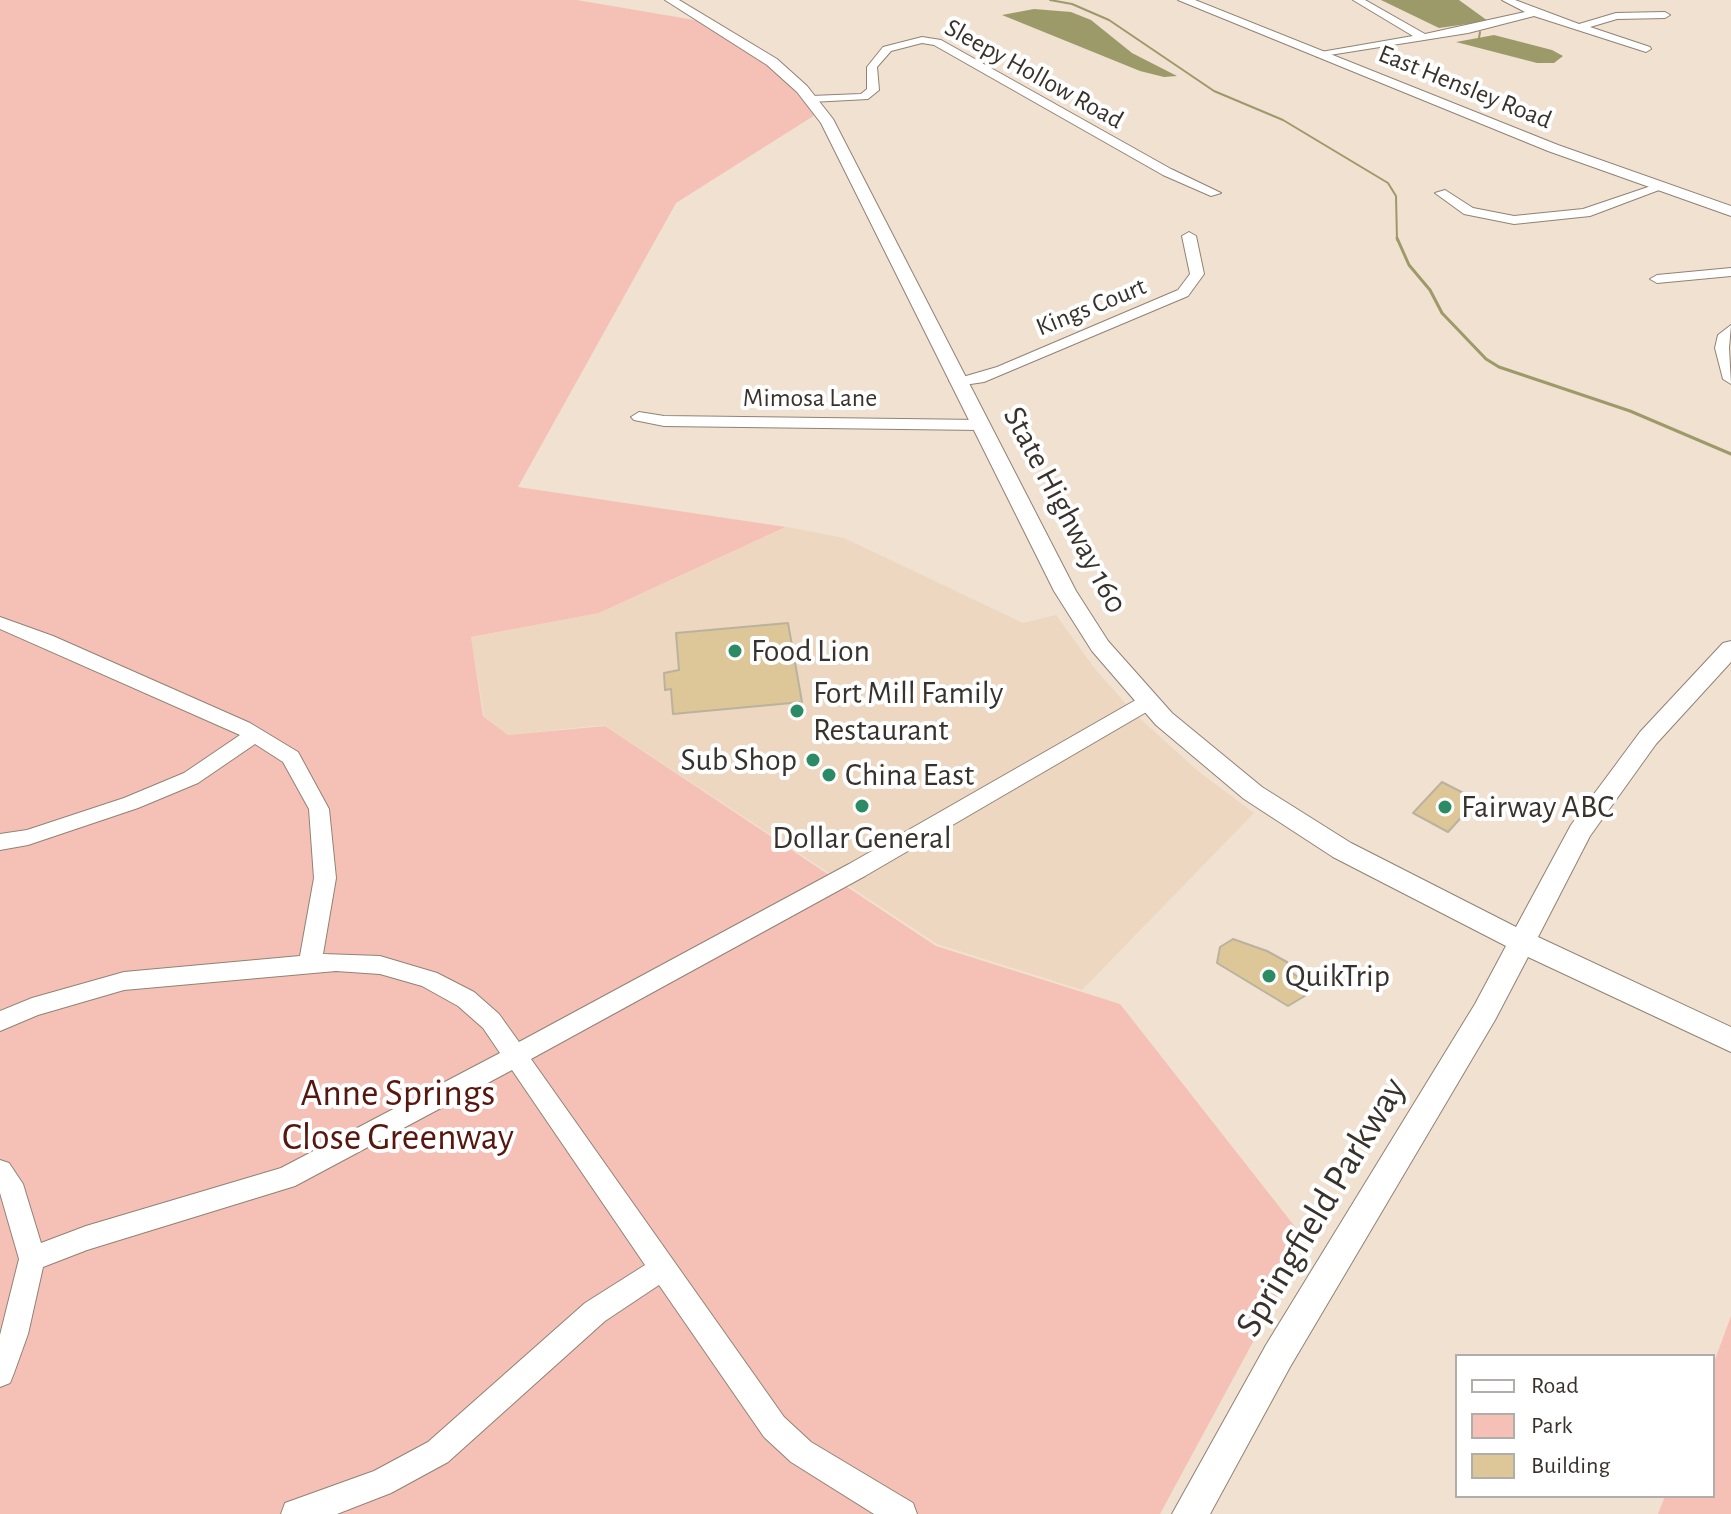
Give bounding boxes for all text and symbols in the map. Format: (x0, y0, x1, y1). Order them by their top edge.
street label: Sleepy Hollow Road (939, 12, 1129, 136)
street label: East Hensley Road (1374, 38, 1556, 136)
street label: Kings Court (1031, 271, 1151, 343)
street label: Mimosa Lane (743, 382, 877, 414)
street label: State Highway 160 (994, 400, 1136, 620)
place label: Food Lion (751, 632, 870, 670)
marker: Food Lion (726, 642, 744, 660)
place label: Fort Mill Family Restaurant (813, 674, 1003, 749)
marker: Fort Mill Family Restaurant (788, 702, 806, 720)
place label: Sub Shop (680, 741, 797, 779)
marker: Sub Shop (804, 751, 822, 769)
place label: China East (845, 756, 974, 794)
marker: China East (820, 766, 838, 784)
place label: Fairway ABC (1461, 788, 1614, 826)
marker: Dollar General (853, 797, 871, 815)
marker: Fairway ABC (1436, 798, 1454, 816)
place label: Dollar General (772, 819, 952, 857)
place label: QuikTrip (1285, 957, 1390, 995)
marker: QuikTrip (1260, 967, 1278, 985)
street label: Springfield Parkway (1226, 1069, 1416, 1345)
park label: Anne Springs Close Greenway (282, 1071, 514, 1160)
legend (1455, 1354, 1715, 1498)
text: Road (1531, 1374, 1579, 1398)
text: Park (1531, 1414, 1572, 1438)
text: Building (1531, 1454, 1610, 1478)

